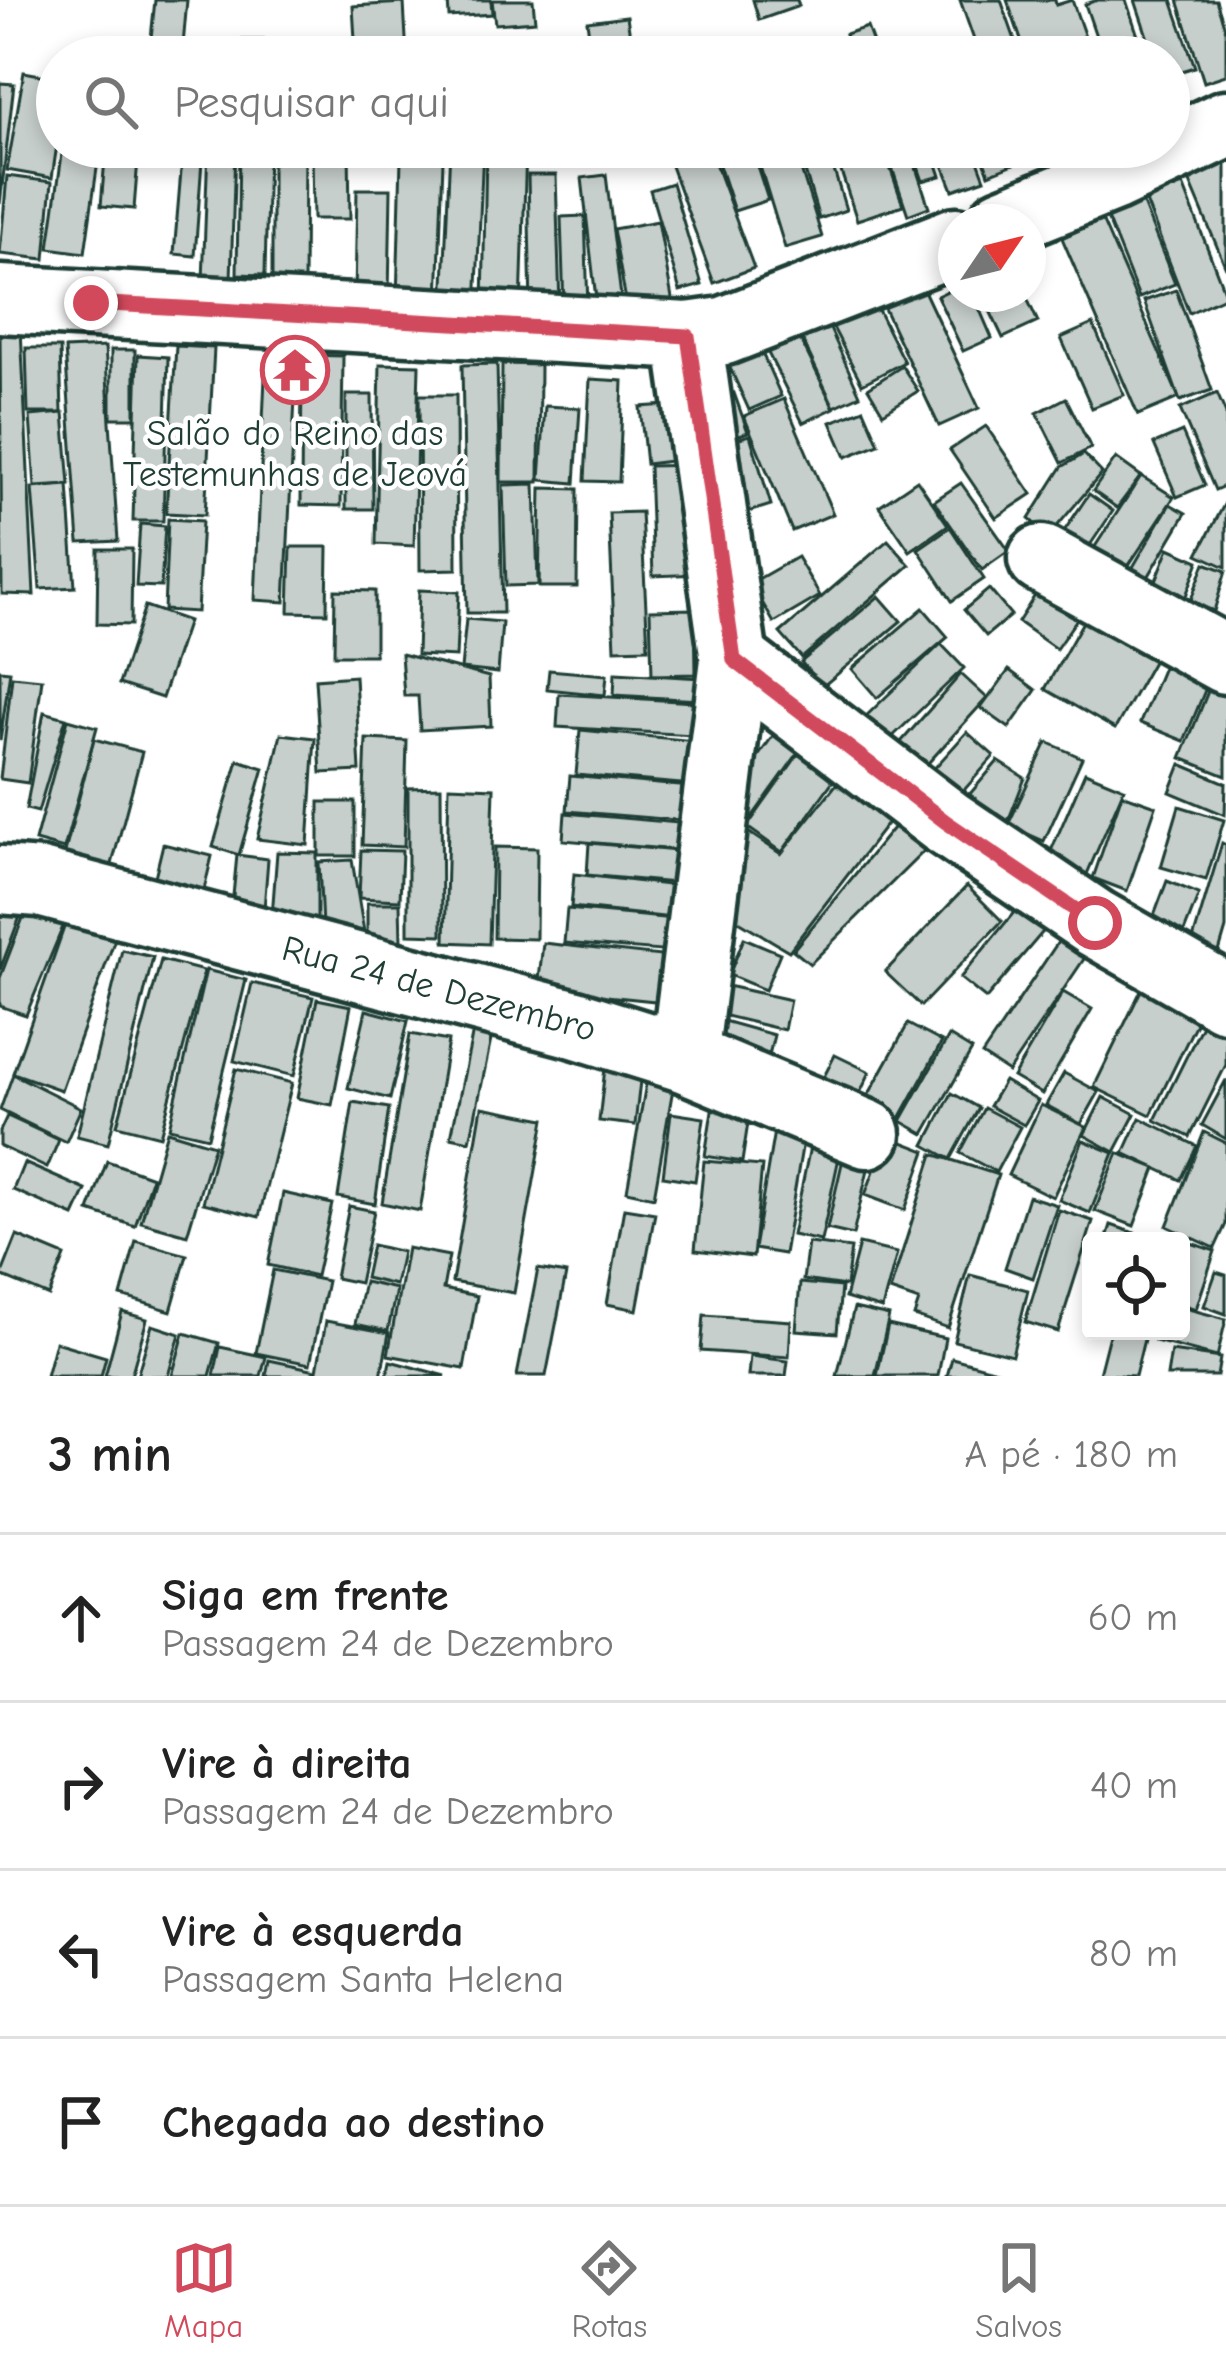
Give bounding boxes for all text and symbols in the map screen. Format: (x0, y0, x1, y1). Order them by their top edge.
search box (36, 36, 1190, 168)
icon: search (78, 69, 144, 135)
text: Pesquisar aqui (174, 76, 449, 128)
north arrow (938, 204, 1046, 312)
route end (64, 276, 118, 330)
temple icon: Salão do Reino das Testemunhas de Jeová (260, 335, 330, 405)
place label: Salão do Reino das Testemunhas de Jeová (123, 413, 467, 495)
route start (1068, 896, 1122, 950)
street label: Rua 24 de Dezembro (278, 927, 601, 1050)
map controls (1082, 1232, 1190, 1340)
button: locate (1082, 1232, 1190, 1340)
text: 3 min (48, 1425, 172, 1484)
text: A pé · 180 m (965, 1432, 1178, 1477)
text: Siga em frente (162, 1569, 449, 1621)
icon: ahead (48, 1585, 114, 1651)
text: 60 m (1088, 1595, 1178, 1640)
text: Passagem 24 de Dezembro (162, 1621, 614, 1666)
text: Vire à direita (162, 1737, 412, 1789)
icon: right (48, 1753, 114, 1819)
text: 40 m (1090, 1763, 1178, 1808)
text: Passagem 24 de Dezembro (162, 1789, 614, 1834)
text: Vire à esquerda (162, 1905, 464, 1957)
icon: left (48, 1921, 114, 1987)
text: 80 m (1089, 1931, 1178, 1976)
text: Passagem Santa Helena (162, 1957, 564, 2002)
icon: arrive (48, 2089, 114, 2155)
text: Chegada ao destino (162, 2096, 545, 2148)
tab: Mapa (164, 2235, 243, 2345)
tab: Rotas (571, 2235, 647, 2345)
tab: Salvos (975, 2235, 1062, 2345)

